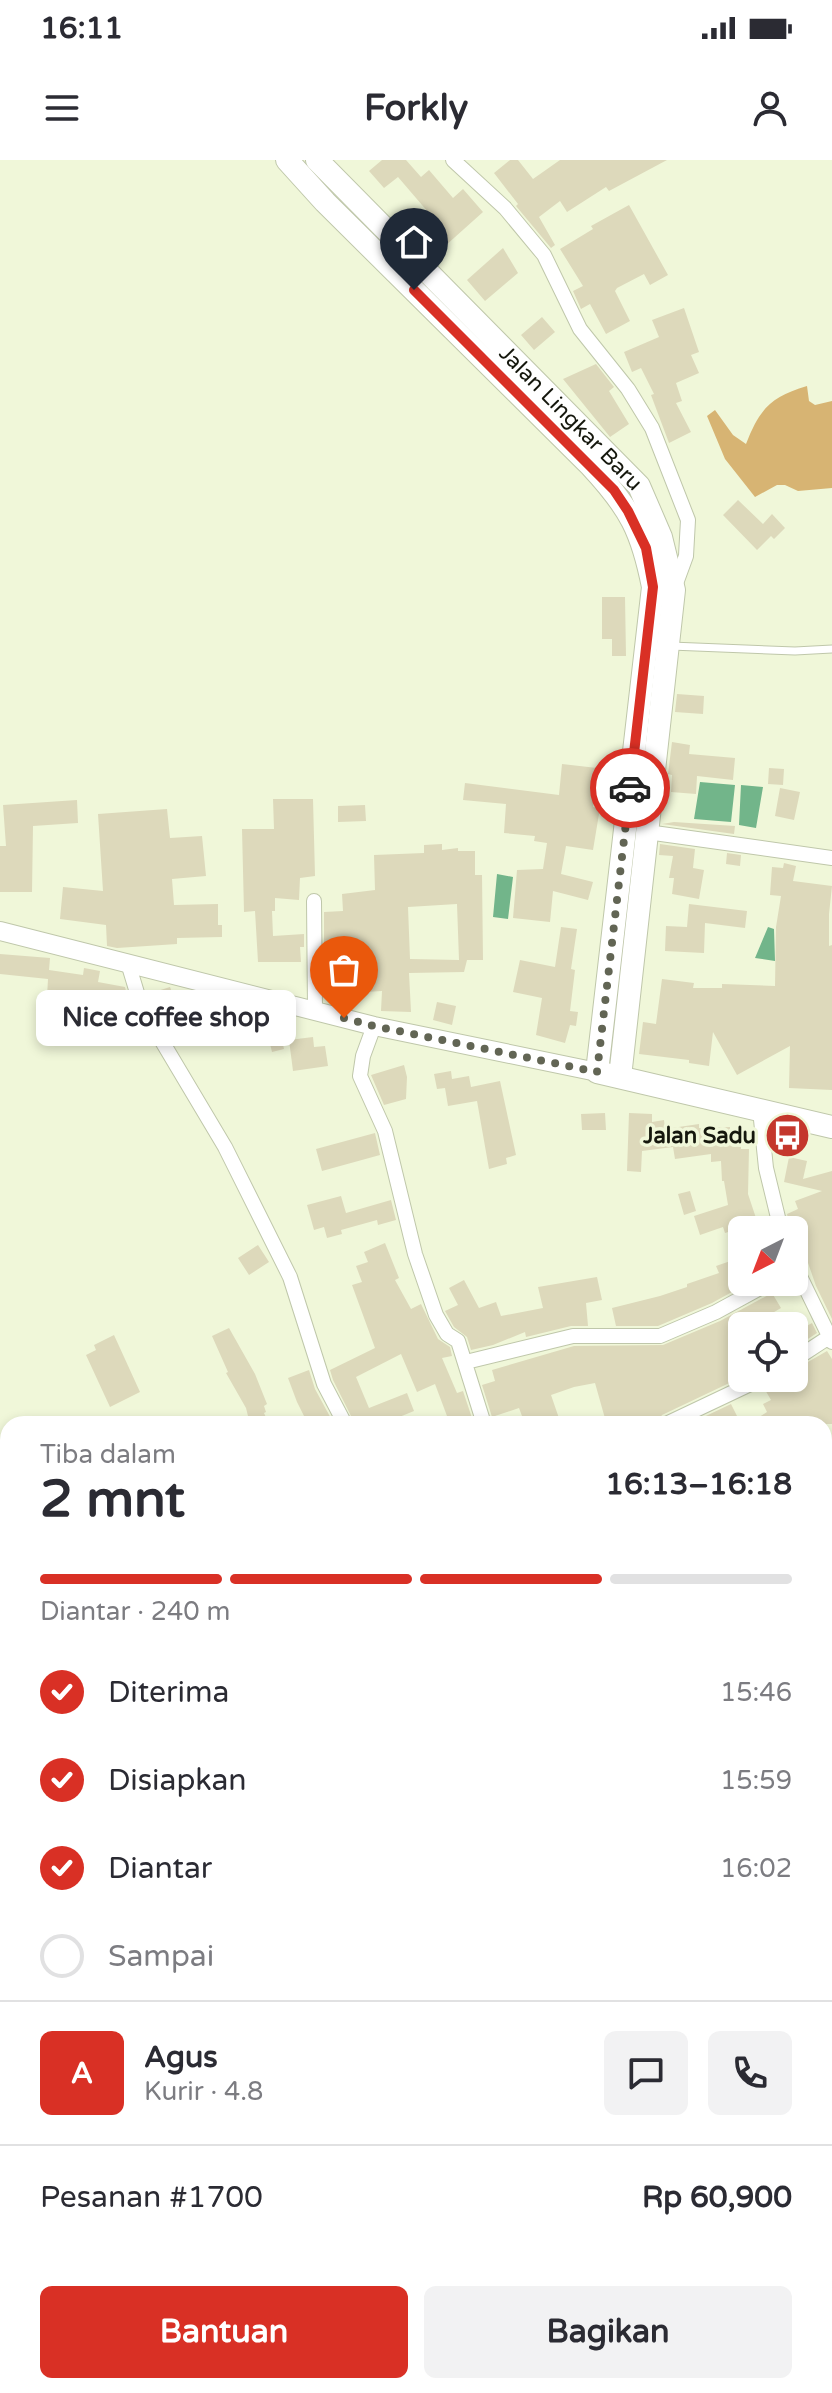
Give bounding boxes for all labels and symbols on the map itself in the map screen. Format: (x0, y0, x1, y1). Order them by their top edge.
pin (380, 208, 448, 290)
street label: Jalan Lingkar Baru (494, 340, 648, 496)
courier (590, 748, 670, 828)
pin (310, 936, 378, 1018)
callout: Nice coffee shop (36, 990, 296, 1046)
bus stop icon: Jalan Sadu (763, 1111, 811, 1159)
place label: Jalan Sadu (642, 1123, 756, 1149)
north arrow (728, 1216, 808, 1296)

